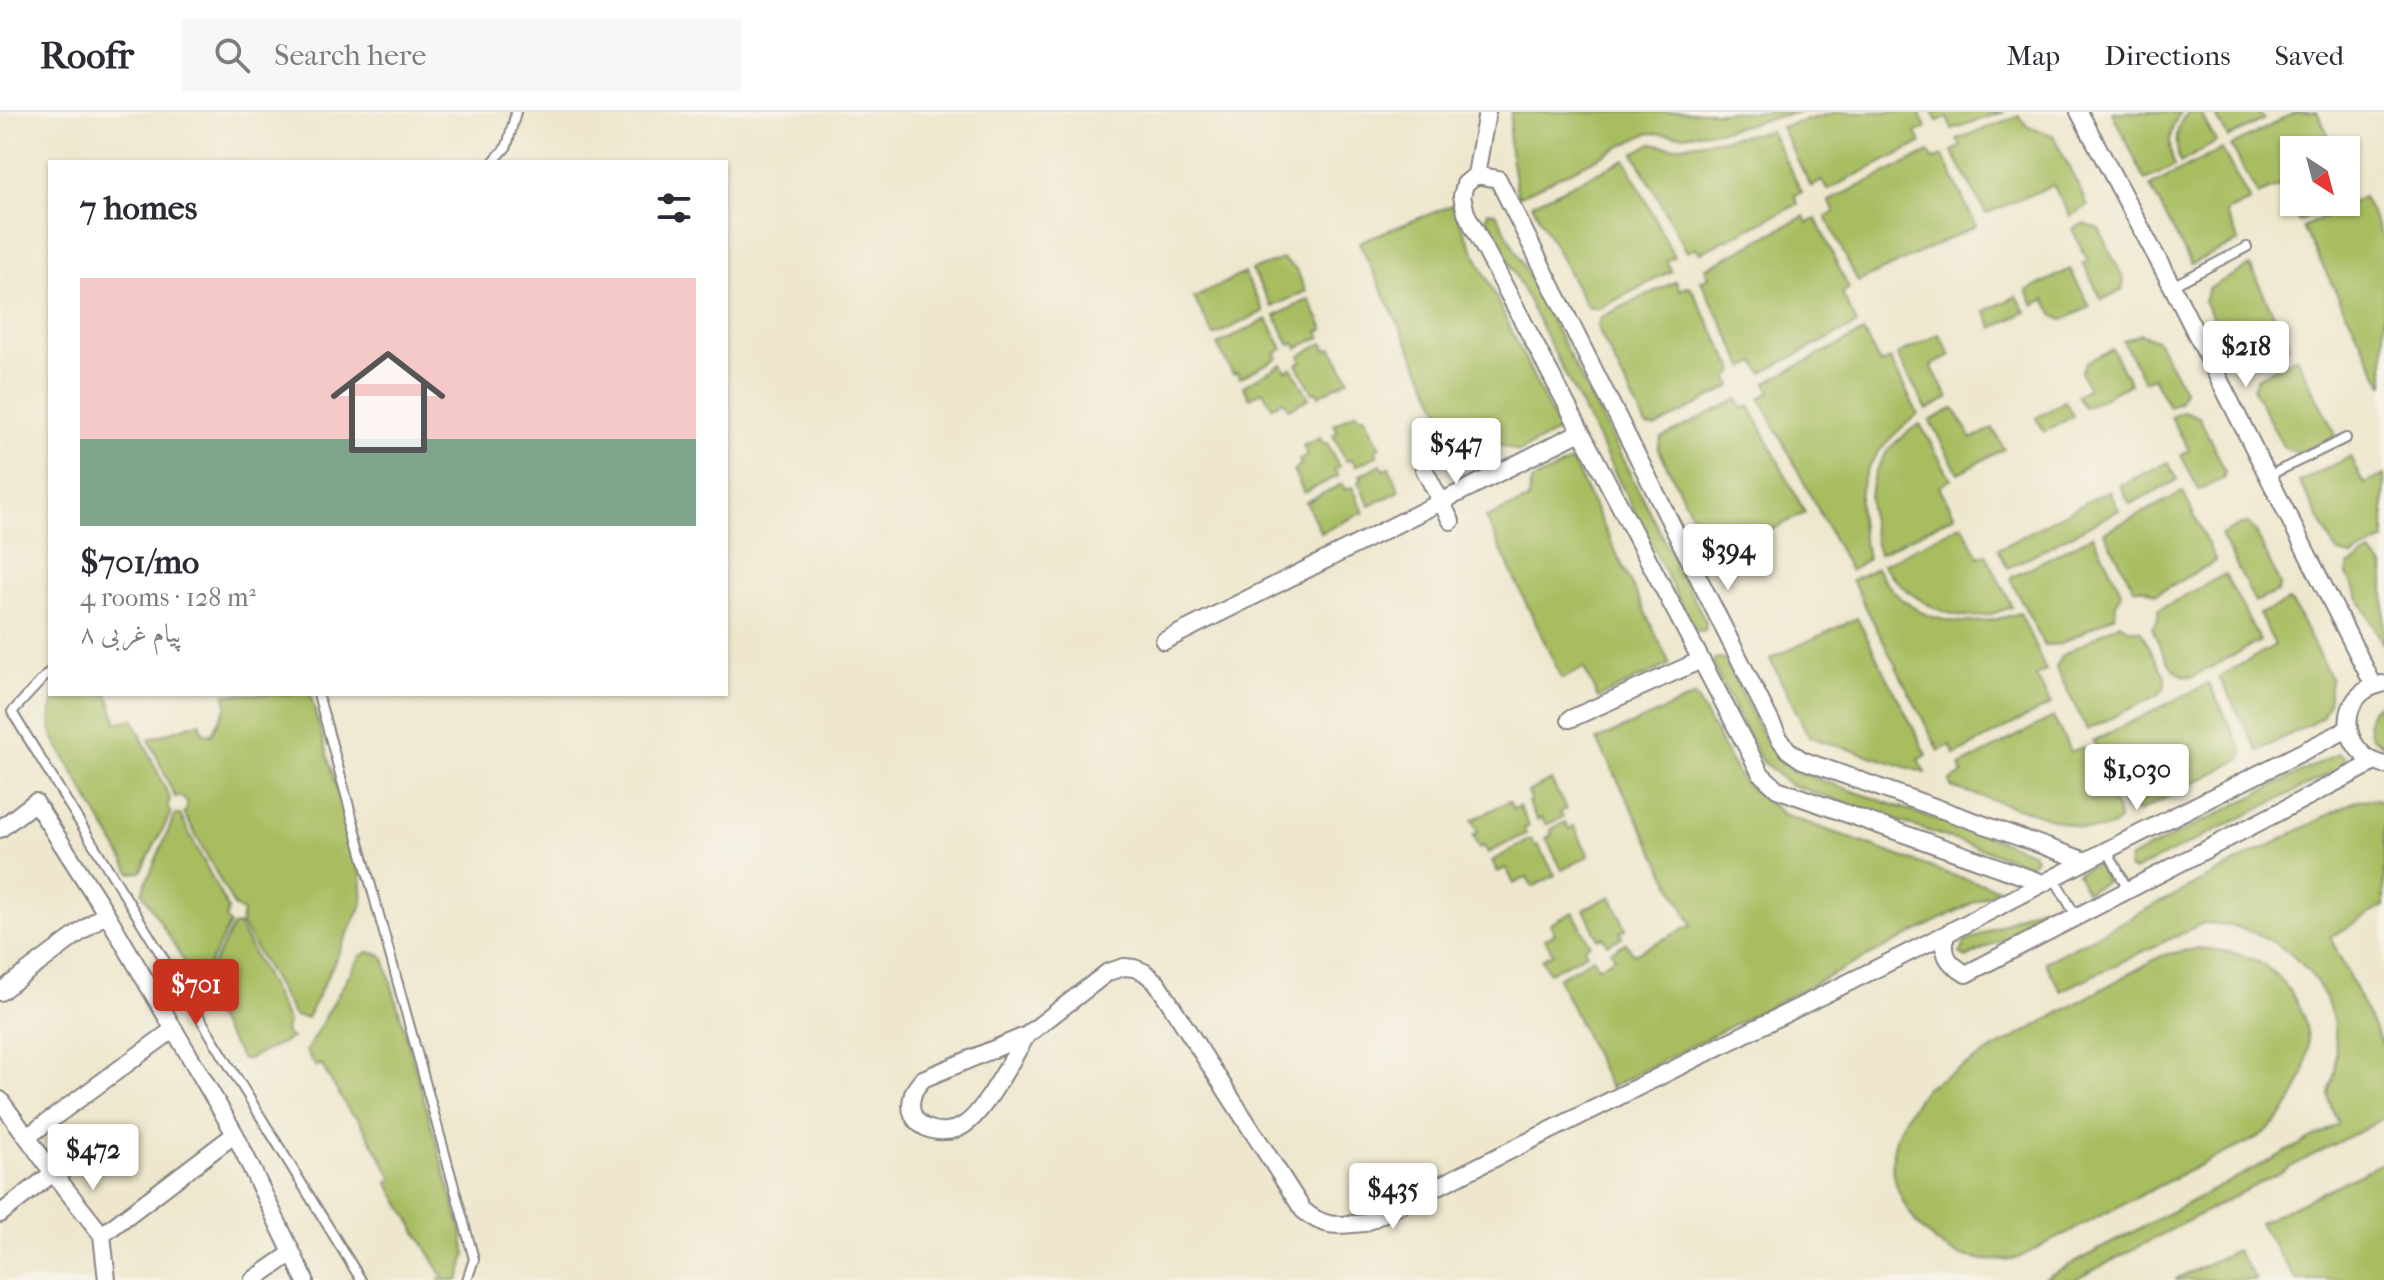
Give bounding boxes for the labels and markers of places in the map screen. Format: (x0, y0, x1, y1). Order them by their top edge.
pin: $218 (2199, 321, 2293, 389)
pin: $547 (1409, 418, 1503, 486)
pin: $394 (1681, 524, 1775, 592)
pin: $1,030 (2072, 744, 2202, 812)
pin: $701 (149, 959, 243, 1027)
pin: $472 (46, 1124, 140, 1192)
pin: $435 (1346, 1163, 1440, 1231)

